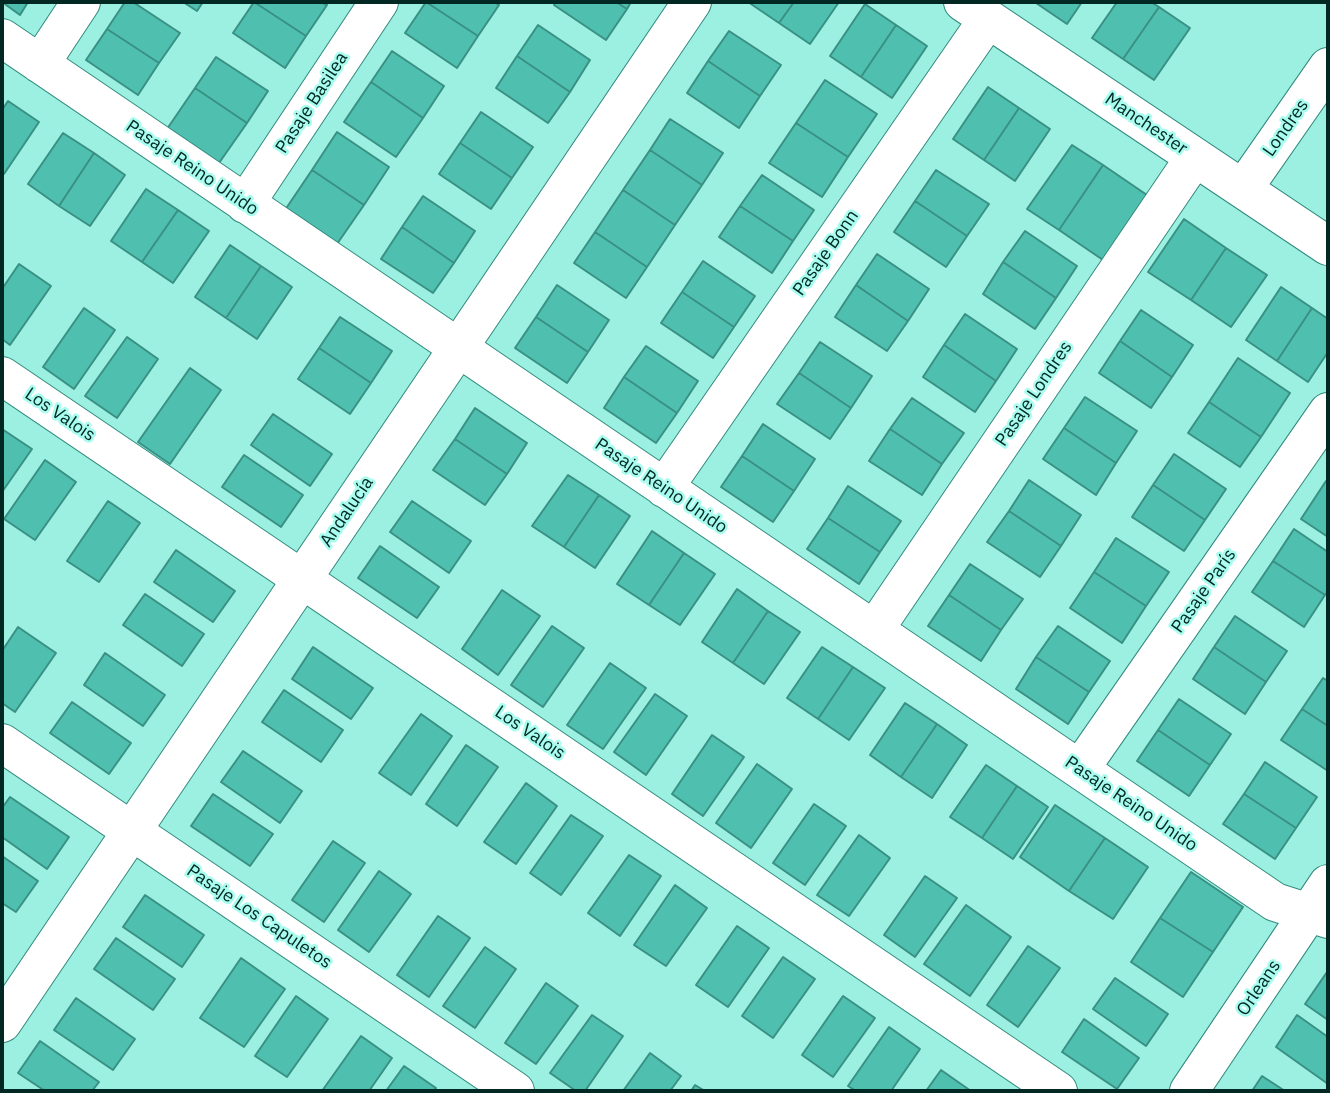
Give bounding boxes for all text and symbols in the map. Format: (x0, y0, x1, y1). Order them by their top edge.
street label: Pasaje Basilea (271, 48, 353, 158)
street label: Manchester (1101, 88, 1191, 160)
street label: Londres (1259, 95, 1313, 161)
street label: Pasaje Reino Unido (122, 116, 262, 220)
street label: Pasaje Bonn (789, 206, 863, 300)
street label: Pasaje Londres (991, 337, 1077, 451)
street label: Los Valois (21, 384, 99, 446)
street label: Pasaje Reino Unido (591, 434, 731, 538)
street label: Andalucía (316, 473, 378, 551)
street label: Pasaje París (1167, 545, 1241, 637)
street label: Los Valois (491, 702, 569, 764)
street label: Pasaje Reino Unido (1061, 752, 1201, 856)
street label: Pasaje Los Capuletos (182, 860, 336, 974)
street label: Orleans (1233, 956, 1285, 1020)

